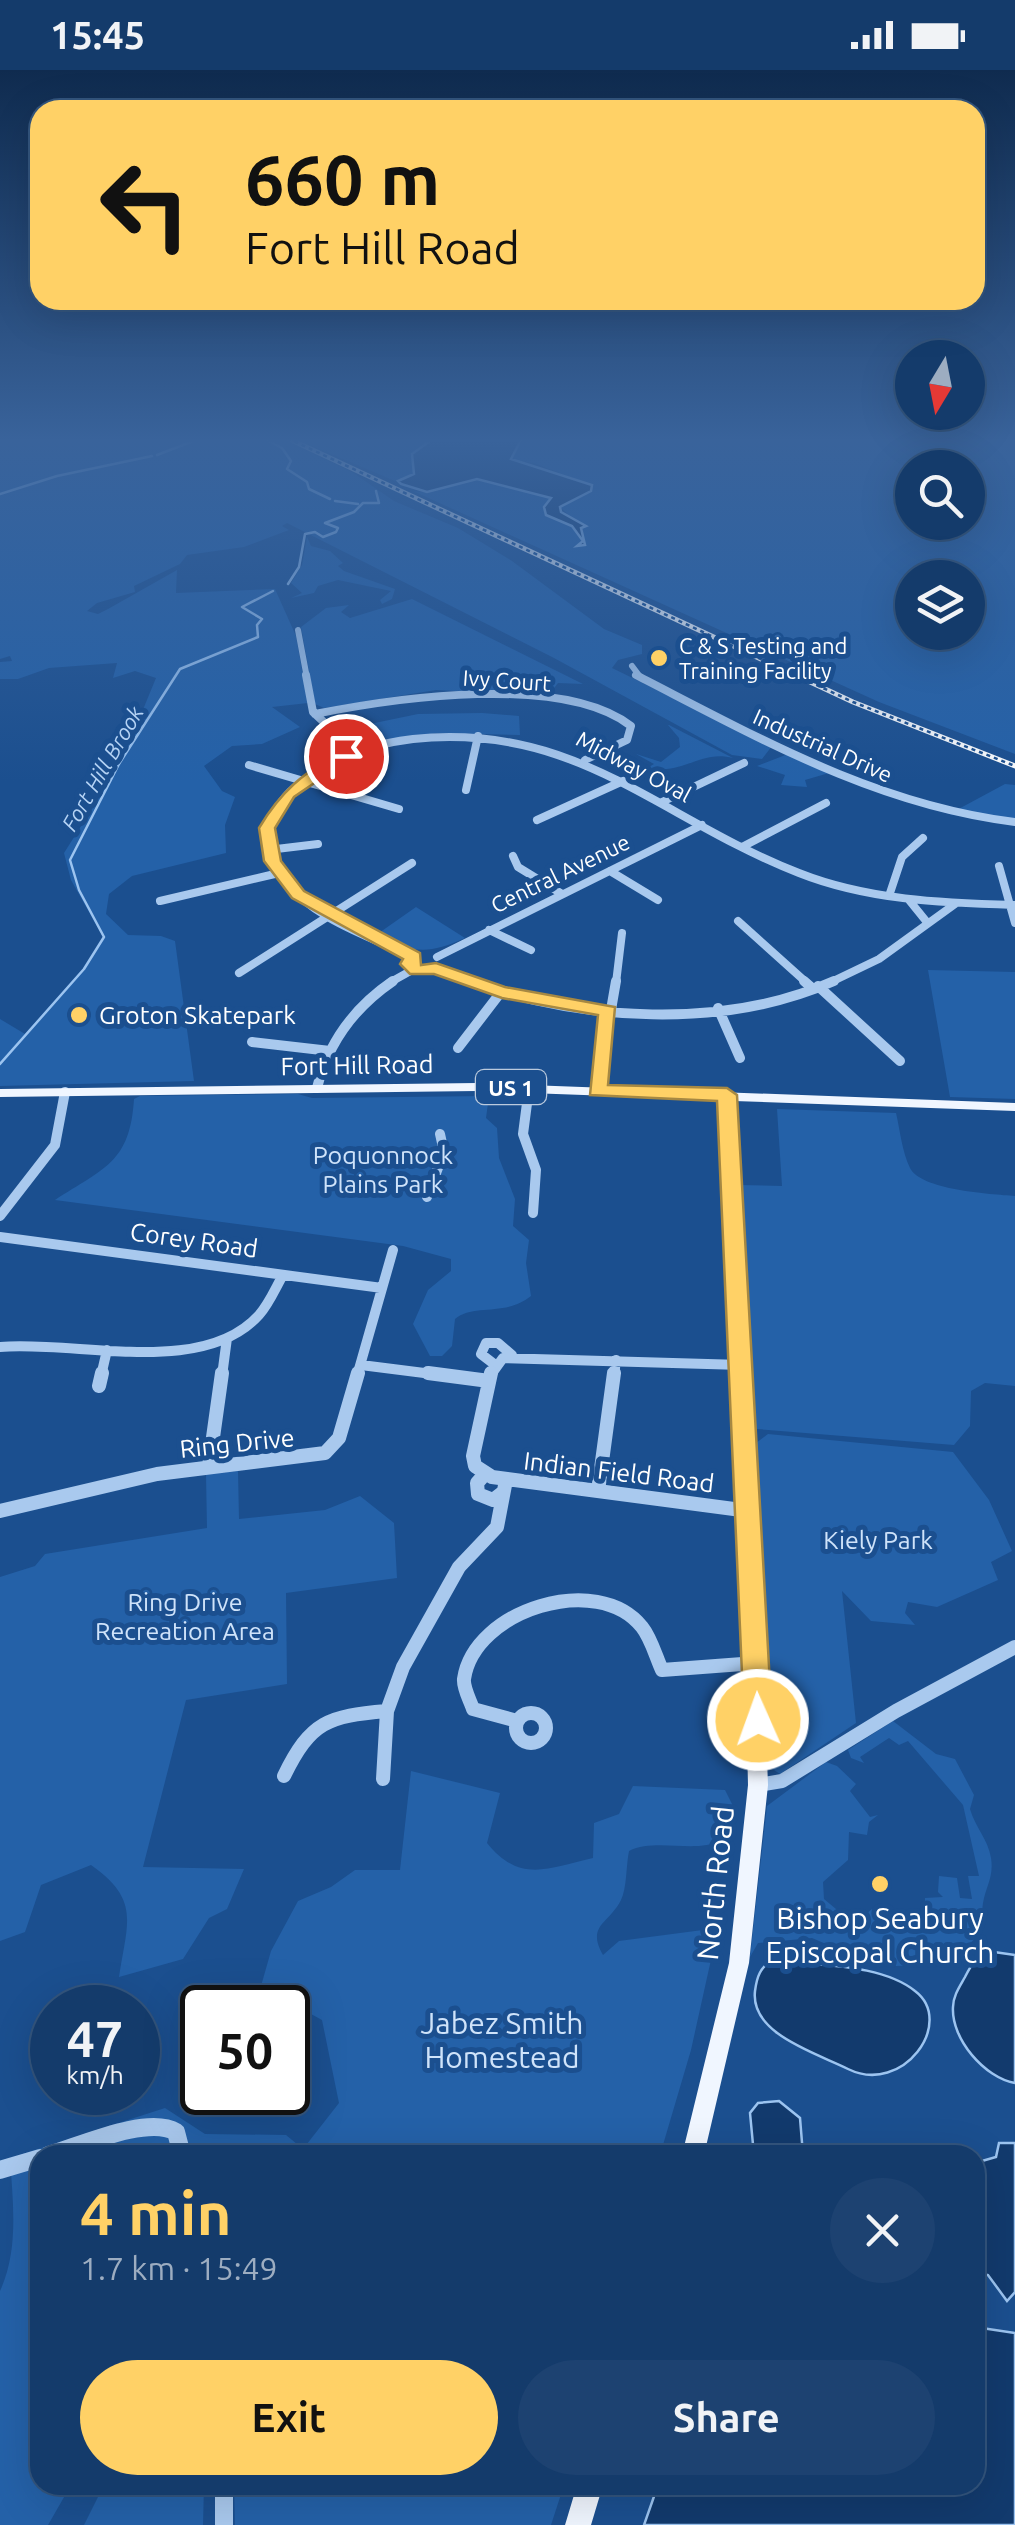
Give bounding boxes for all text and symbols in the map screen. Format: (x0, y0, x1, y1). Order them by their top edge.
text: 15:45 (50, 14, 145, 56)
icon: left (80, 140, 210, 270)
text: 660 m (245, 140, 440, 218)
text: Fort Hill Road (245, 222, 520, 273)
north arrow (895, 340, 985, 430)
map controls (895, 340, 985, 650)
button: search (895, 450, 985, 540)
button: layers (895, 560, 985, 650)
place label: C & S Testing and Training Facility (679, 633, 847, 683)
marker: C & S Testing and Training Facility (648, 647, 670, 669)
street label: Ivy Court (462, 664, 552, 696)
water label: Fort Hill Brook (56, 701, 148, 835)
street label: Industrial Drive (750, 703, 896, 787)
pin (304, 714, 389, 799)
street label: Midway Oval (572, 725, 696, 807)
icon: arrive (319, 729, 374, 784)
street label: Central Avenue (486, 829, 634, 917)
place label: Groton Skatepark (99, 1001, 296, 1029)
marker: Groton Skatepark (68, 1004, 90, 1026)
street label: Fort Hill Road (280, 1050, 434, 1080)
road number: US 1 (476, 1070, 546, 1104)
park label: Poquonnock Plains Park (313, 1141, 453, 1198)
street label: Corey Road (128, 1217, 260, 1263)
street label: Ring Drive (178, 1423, 296, 1463)
street label: Indian Field Road (522, 1446, 716, 1498)
park label: Kiely Park (823, 1526, 933, 1554)
park label: Ring Drive Recreation Area (95, 1588, 275, 1645)
position arrow (706, 1668, 810, 1772)
street label: North Road (690, 1804, 740, 1962)
marker: Bishop Seabury Episcopal Church (869, 1873, 891, 1895)
place label: Bishop Seabury Episcopal Church (766, 1901, 994, 1969)
speed limit sign: 50 (180, 1985, 310, 2115)
park label: Jabez Smith Homestead (421, 2006, 583, 2074)
text: 47 (67, 2010, 123, 2066)
text: km/h (66, 2061, 124, 2089)
button: close (830, 2178, 935, 2283)
text: 4 min (80, 2179, 232, 2246)
text: 1.7 km · 15:49 (80, 2250, 278, 2286)
button: Exit (80, 2360, 498, 2475)
button: Share (518, 2360, 935, 2475)

